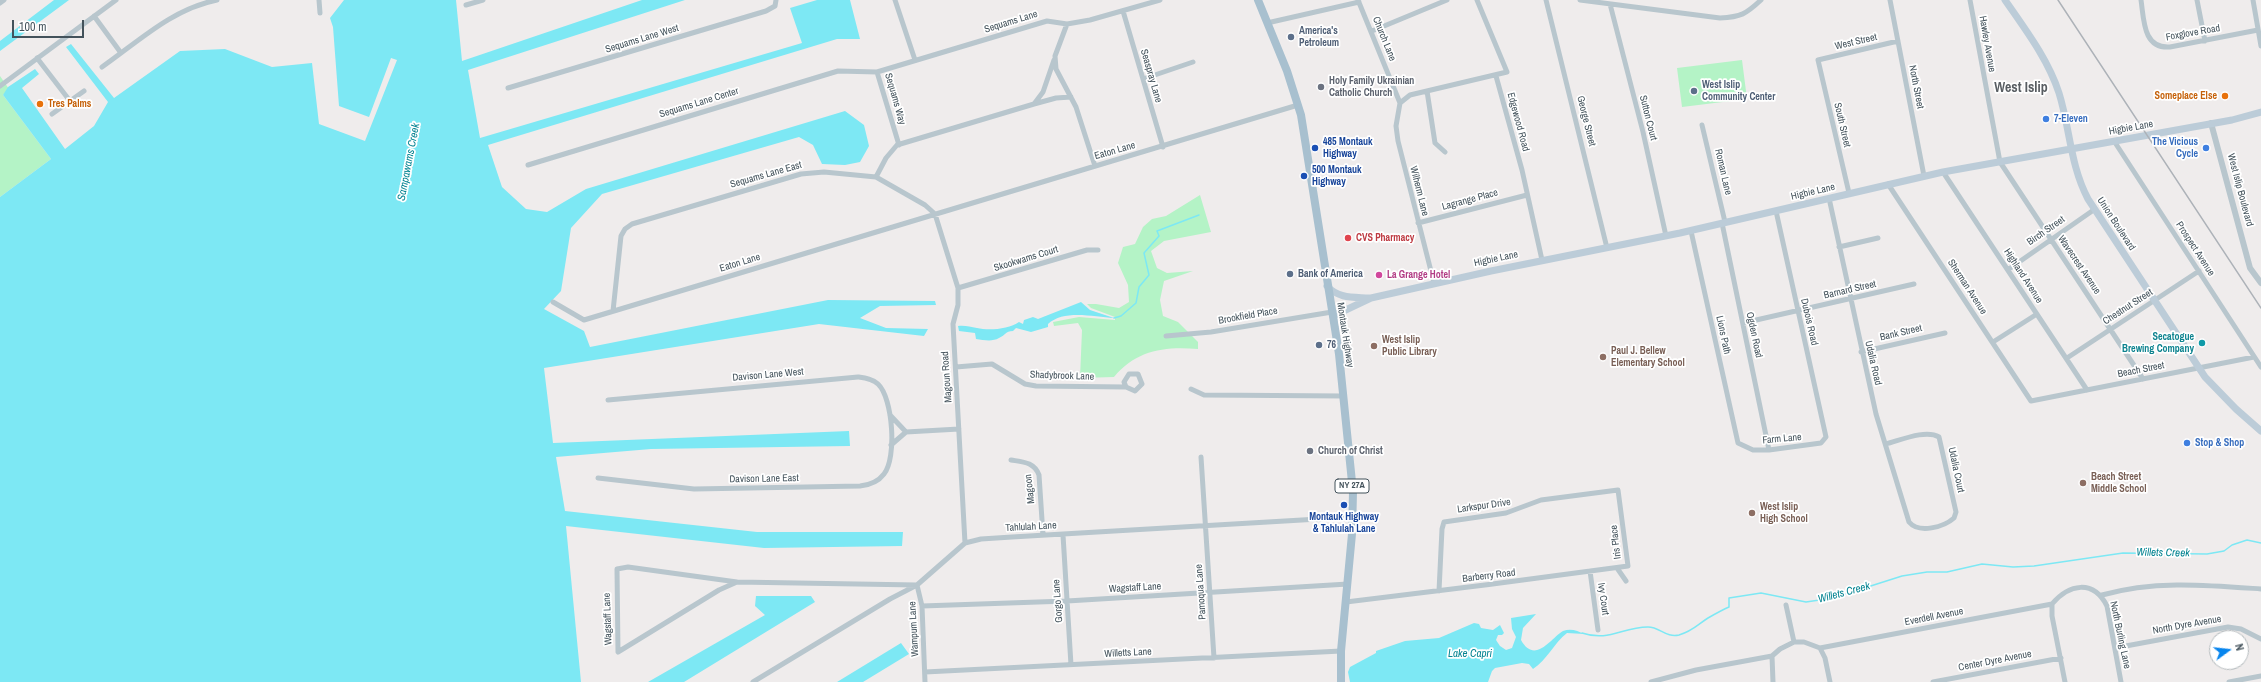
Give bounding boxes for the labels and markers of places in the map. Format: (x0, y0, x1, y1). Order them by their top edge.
place label: America's Petroleum (1299, 25, 1339, 48)
marker: America's Petroleum (1286, 32, 1296, 42)
place label: Holy Family Ukrainian Catholic Church (1329, 75, 1414, 98)
place label: West Islip Community Center (1702, 79, 1775, 102)
marker: Holy Family Ukrainian Catholic Church (1316, 82, 1326, 92)
marker: West Islip Community Center (1689, 86, 1699, 96)
place label: Someplace Else (2155, 90, 2217, 102)
marker: Someplace Else (2220, 91, 2230, 101)
place label: Tres Palms (48, 98, 91, 110)
marker: Tres Palms (35, 99, 45, 109)
place label: 7-Eleven (2054, 113, 2088, 125)
marker: 7-Eleven (2041, 114, 2051, 124)
place label: 485 Montauk Highway (1323, 136, 1373, 160)
place label: The Vicious Cycle (2152, 136, 2198, 160)
marker: 485 Montauk Highway (1310, 143, 1320, 153)
marker: The Vicious Cycle (2201, 143, 2211, 153)
place label: 500 Montauk Highway (1312, 164, 1362, 188)
marker: 500 Montauk Highway (1299, 171, 1309, 181)
place label: CVS Pharmacy (1356, 232, 1414, 244)
marker: CVS Pharmacy (1343, 233, 1353, 243)
place label: Bank of America (1298, 268, 1363, 280)
marker: Bank of America (1285, 269, 1295, 279)
place label: La Grange Hotel (1387, 269, 1450, 281)
marker: La Grange Hotel (1374, 270, 1384, 280)
place label: Secatogue Brewing Company (2122, 331, 2194, 354)
place label: West Islip Public Library (1382, 334, 1437, 358)
marker: Secatogue Brewing Company (2197, 338, 2207, 348)
place label: 76 (1327, 339, 1336, 351)
marker: 76 (1314, 340, 1324, 350)
marker: West Islip Public Library (1369, 341, 1379, 351)
place label: Paul J. Bellew Elementary School (1611, 345, 1685, 368)
marker: Paul J. Bellew Elementary School (1598, 352, 1608, 362)
place label: Stop & Shop (2195, 437, 2244, 449)
marker: Stop & Shop (2182, 438, 2192, 448)
place label: Church of Christ (1318, 445, 1383, 457)
marker: Church of Christ (1305, 446, 1315, 456)
place label: Beach Street Middle School (2091, 471, 2147, 494)
marker: Beach Street Middle School (2078, 478, 2088, 488)
marker: Montauk Highway & Tahlulah Lane (1339, 500, 1349, 510)
place label: West Islip High School (1760, 501, 1808, 524)
marker: West Islip High School (1747, 508, 1757, 518)
place label: Montauk Highway & Tahlulah Lane (1309, 511, 1379, 534)

